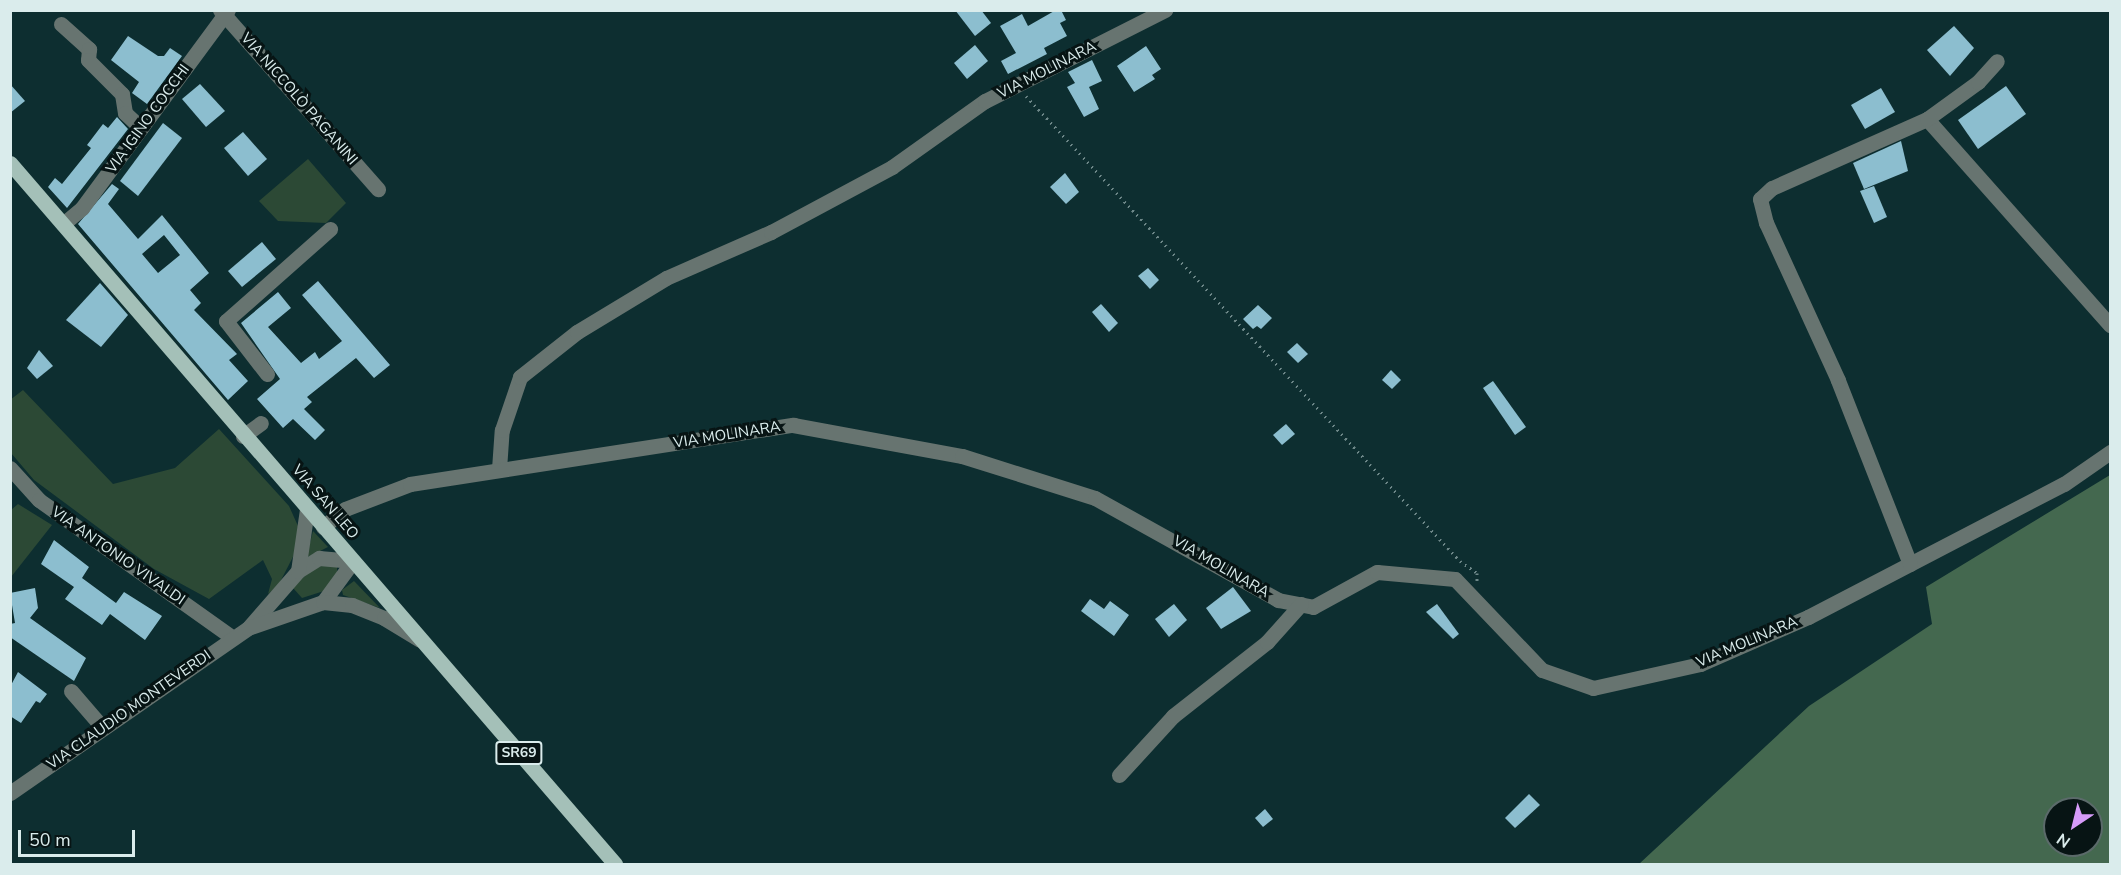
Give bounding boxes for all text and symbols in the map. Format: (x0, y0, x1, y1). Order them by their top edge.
street label: VIA NICCOLÒ PAGANINI (237, 29, 361, 169)
street label: VIA MOLINARA (995, 37, 1099, 103)
street label: VIA IGINO COCCHI (102, 61, 194, 177)
street label: VIA MOLINARA (672, 418, 782, 452)
street label: VIA SAN LEO (288, 461, 362, 543)
street label: VIA ANTONIO VIVALDI (48, 503, 188, 609)
street label: VIA MOLINARA (1170, 532, 1272, 602)
street label: VIA MOLINARA (1694, 613, 1800, 671)
street label: VIA CLAUDIO MONTEVERDI (43, 646, 215, 774)
road number: SR69 (495, 742, 543, 764)
north arrow (2043, 797, 2103, 857)
scale bar (21, 818, 138, 856)
text: 50 m (29, 828, 71, 852)
text: N (2053, 828, 2075, 853)

